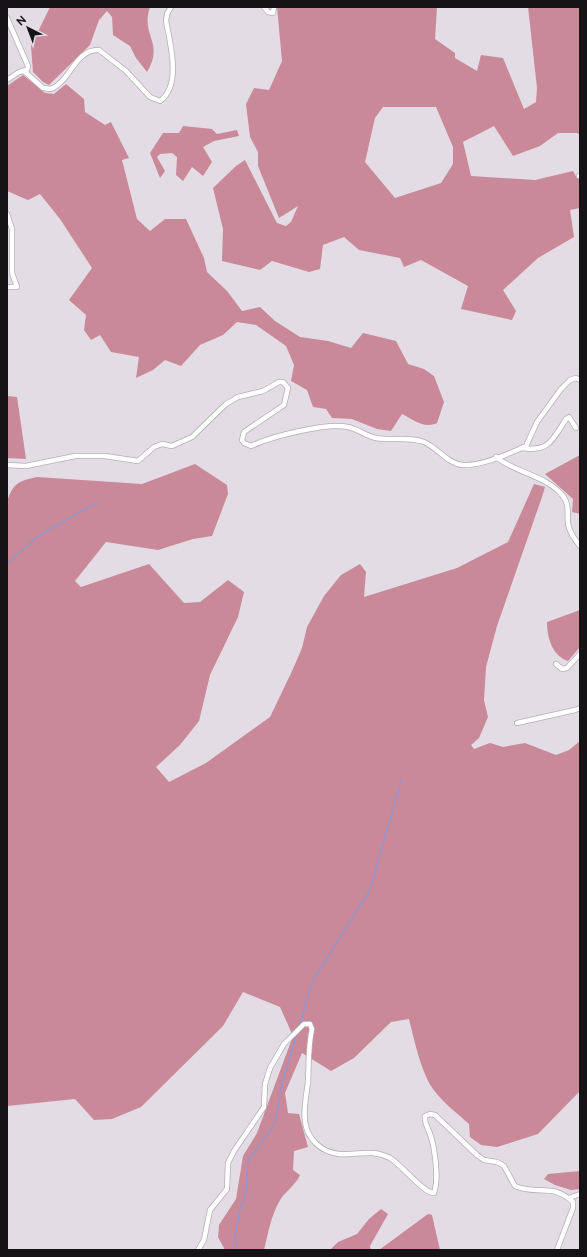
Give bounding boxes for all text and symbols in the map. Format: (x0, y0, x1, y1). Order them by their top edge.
north arrow (8, 8, 48, 48)
text: N (14, 13, 29, 29)

